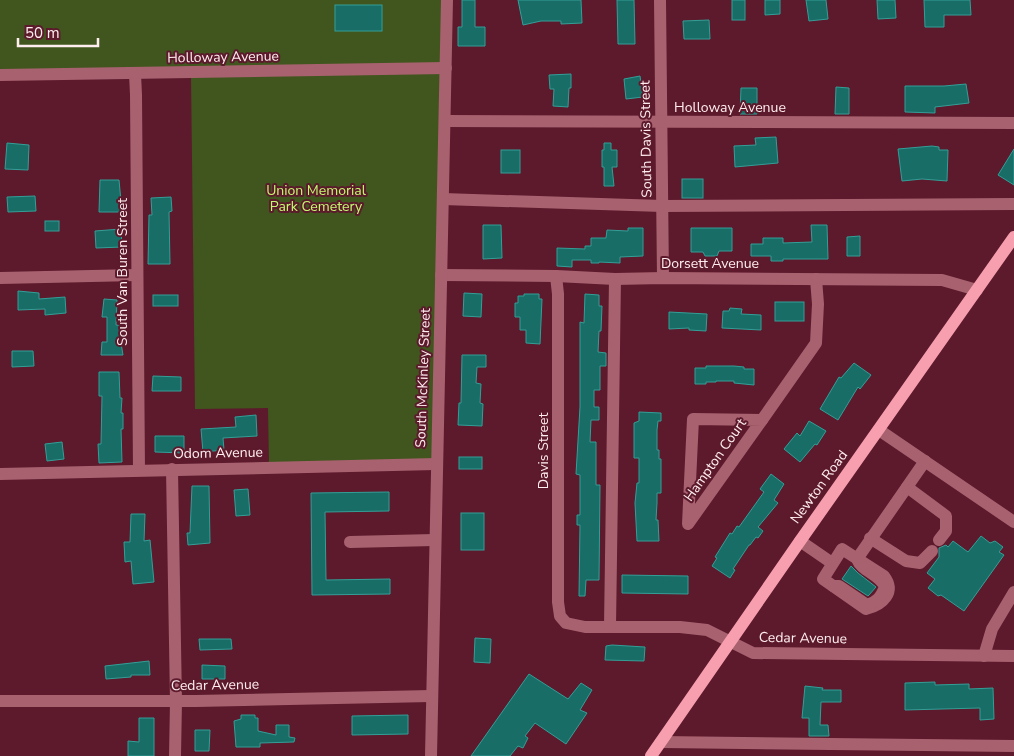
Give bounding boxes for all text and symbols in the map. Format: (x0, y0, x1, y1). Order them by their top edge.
scale bar (18, 15, 98, 47)
text: 50 m (25, 23, 60, 43)
street label: Holloway Avenue (167, 47, 279, 67)
street label: South Davis Street (635, 80, 657, 198)
street label: Holloway Avenue (674, 98, 786, 117)
park label: Union Memorial Park Cemetery (266, 181, 367, 216)
street label: South Van Buren Street (113, 198, 132, 346)
street label: Dorsett Avenue (661, 254, 759, 273)
street label: South McKinley Street (411, 308, 435, 448)
street label: Davis Street (534, 413, 553, 489)
street label: Hampton Court (679, 415, 751, 505)
street label: Odom Avenue (173, 443, 263, 463)
street label: Newton Road (786, 446, 852, 528)
street label: Cedar Avenue (759, 628, 847, 648)
street label: Cedar Avenue (171, 675, 259, 695)

